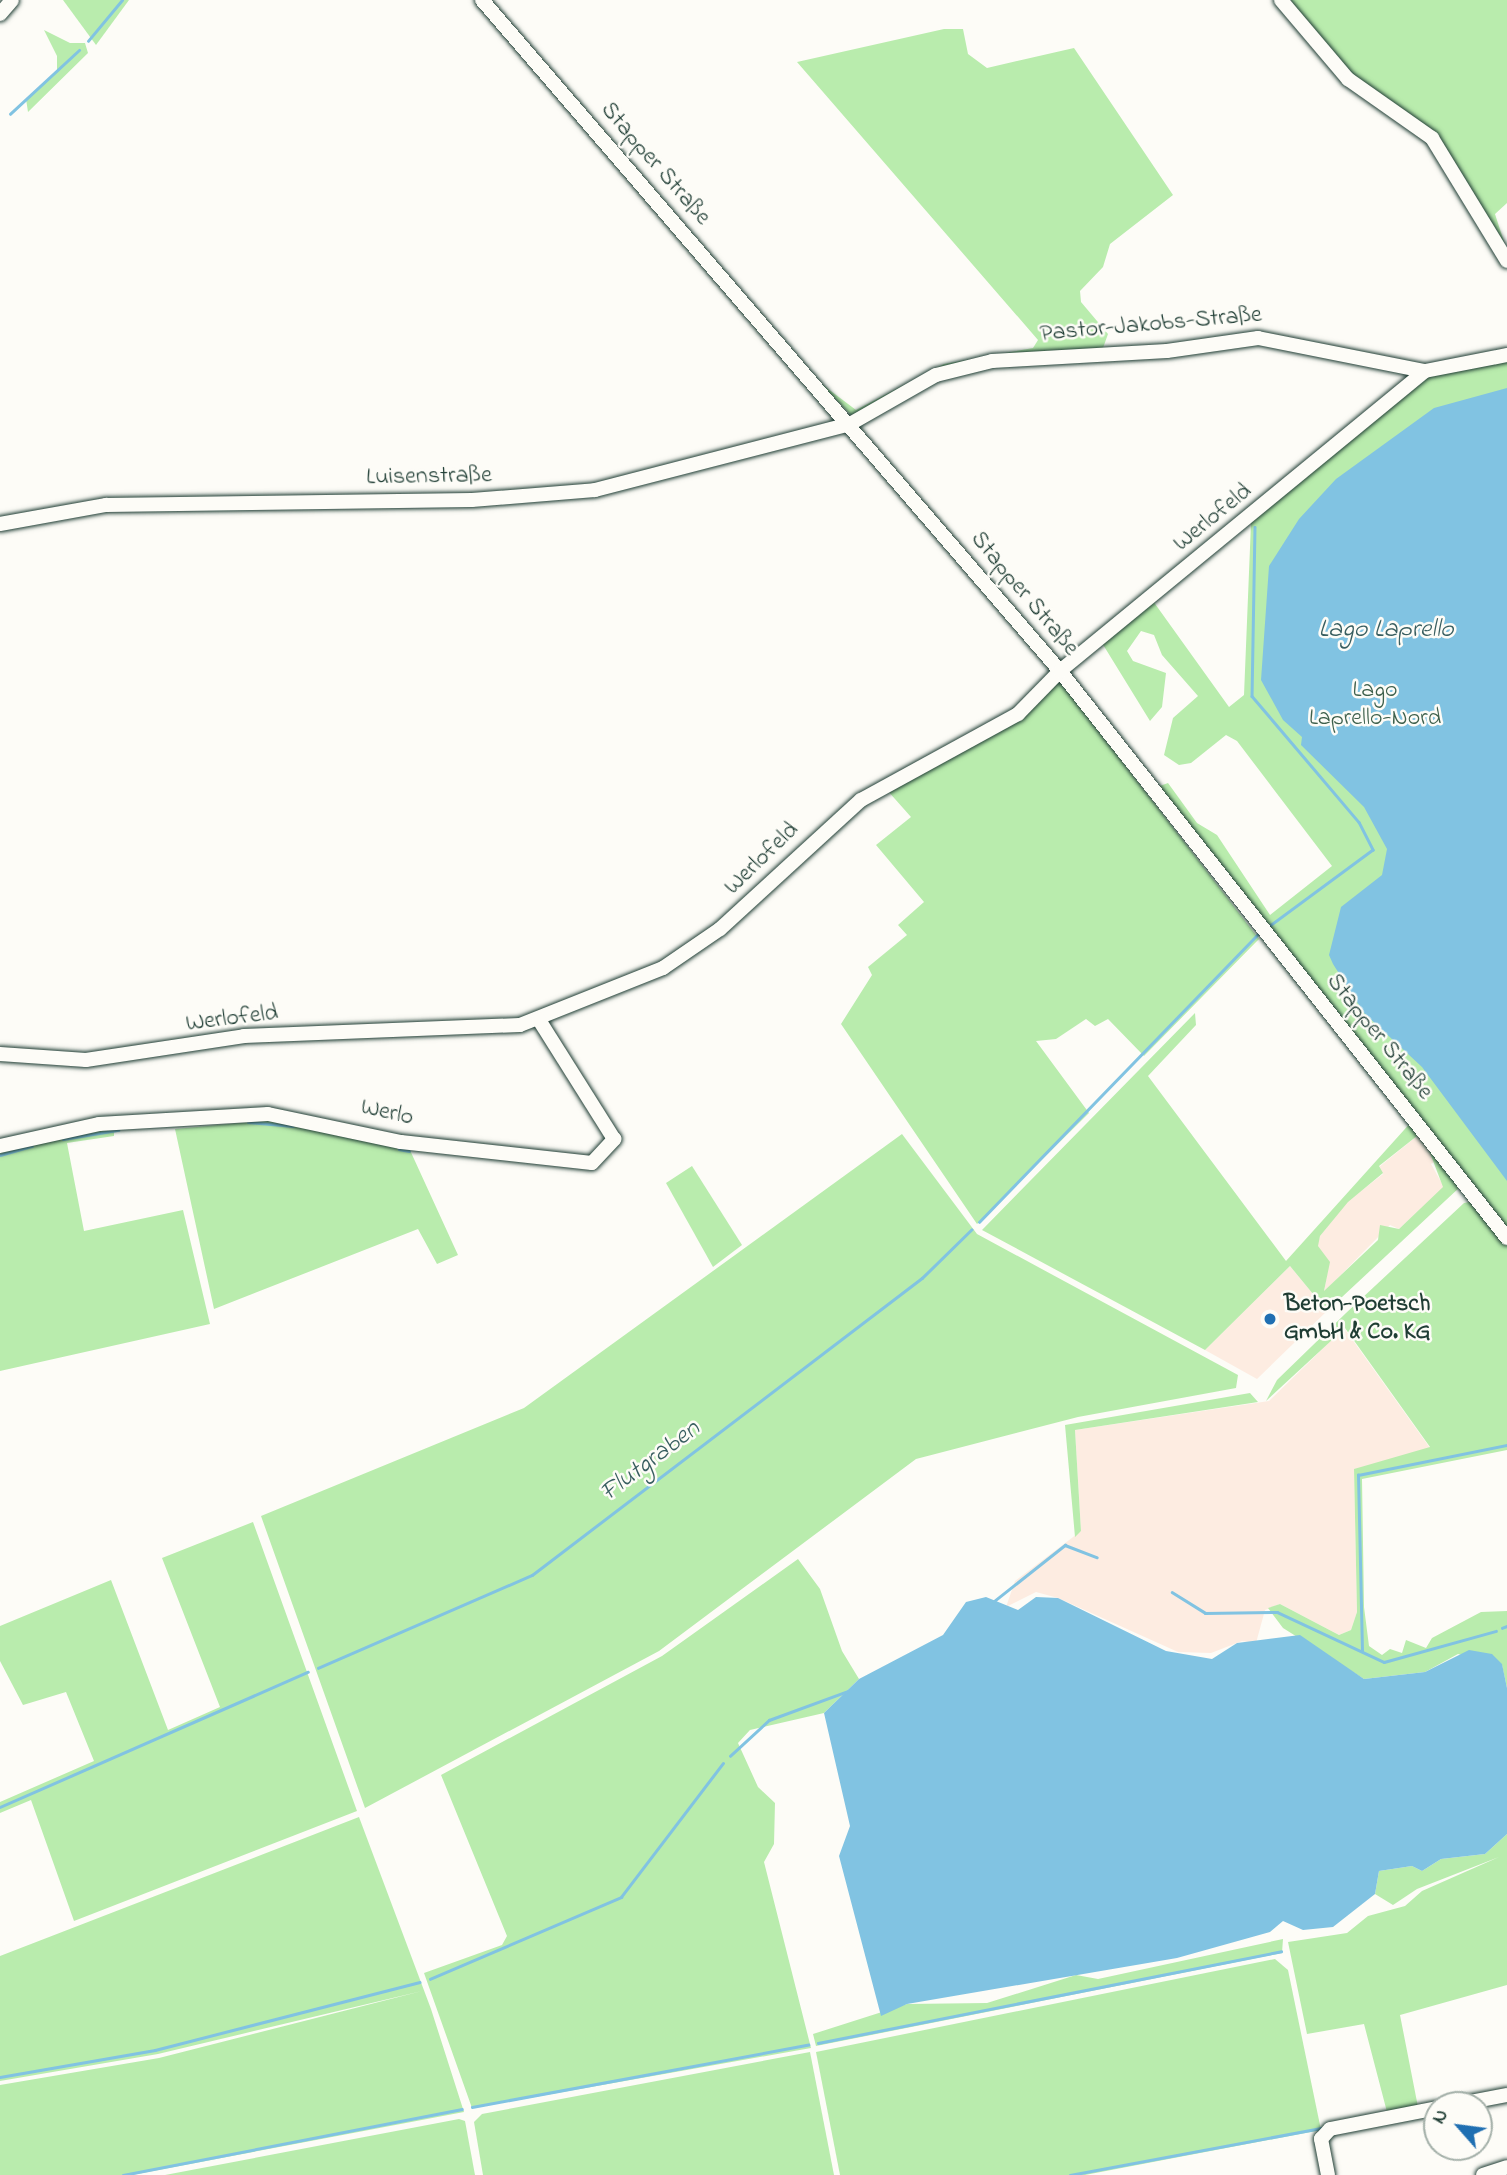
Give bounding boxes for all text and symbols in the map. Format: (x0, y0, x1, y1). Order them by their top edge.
street label: Stapper Straße (594, 96, 716, 232)
street label: Pastor-Jakobs-Straße (1039, 301, 1263, 349)
street label: Luisenstraße (366, 462, 492, 492)
street label: Werlofeld (1168, 478, 1258, 558)
street label: Stapper Straße (964, 526, 1084, 662)
water label: Lago Laprello (1318, 615, 1454, 647)
park label: Lago Laprello-Nord (1309, 677, 1441, 733)
street label: Werlofeld (719, 816, 805, 902)
street label: Stapper Straße (1319, 968, 1439, 1106)
street label: Werlofeld (184, 999, 280, 1039)
street label: Werlo (358, 1093, 416, 1133)
place label: Beton-Poetsch GmbH & Co. KG (1284, 1291, 1430, 1347)
marker: Beton-Poetsch GmbH & Co. KG (1262, 1311, 1278, 1327)
water label: Flutgraben (595, 1414, 707, 1510)
north arrow (1423, 2091, 1493, 2161)
text: N (1426, 2105, 1456, 2129)

